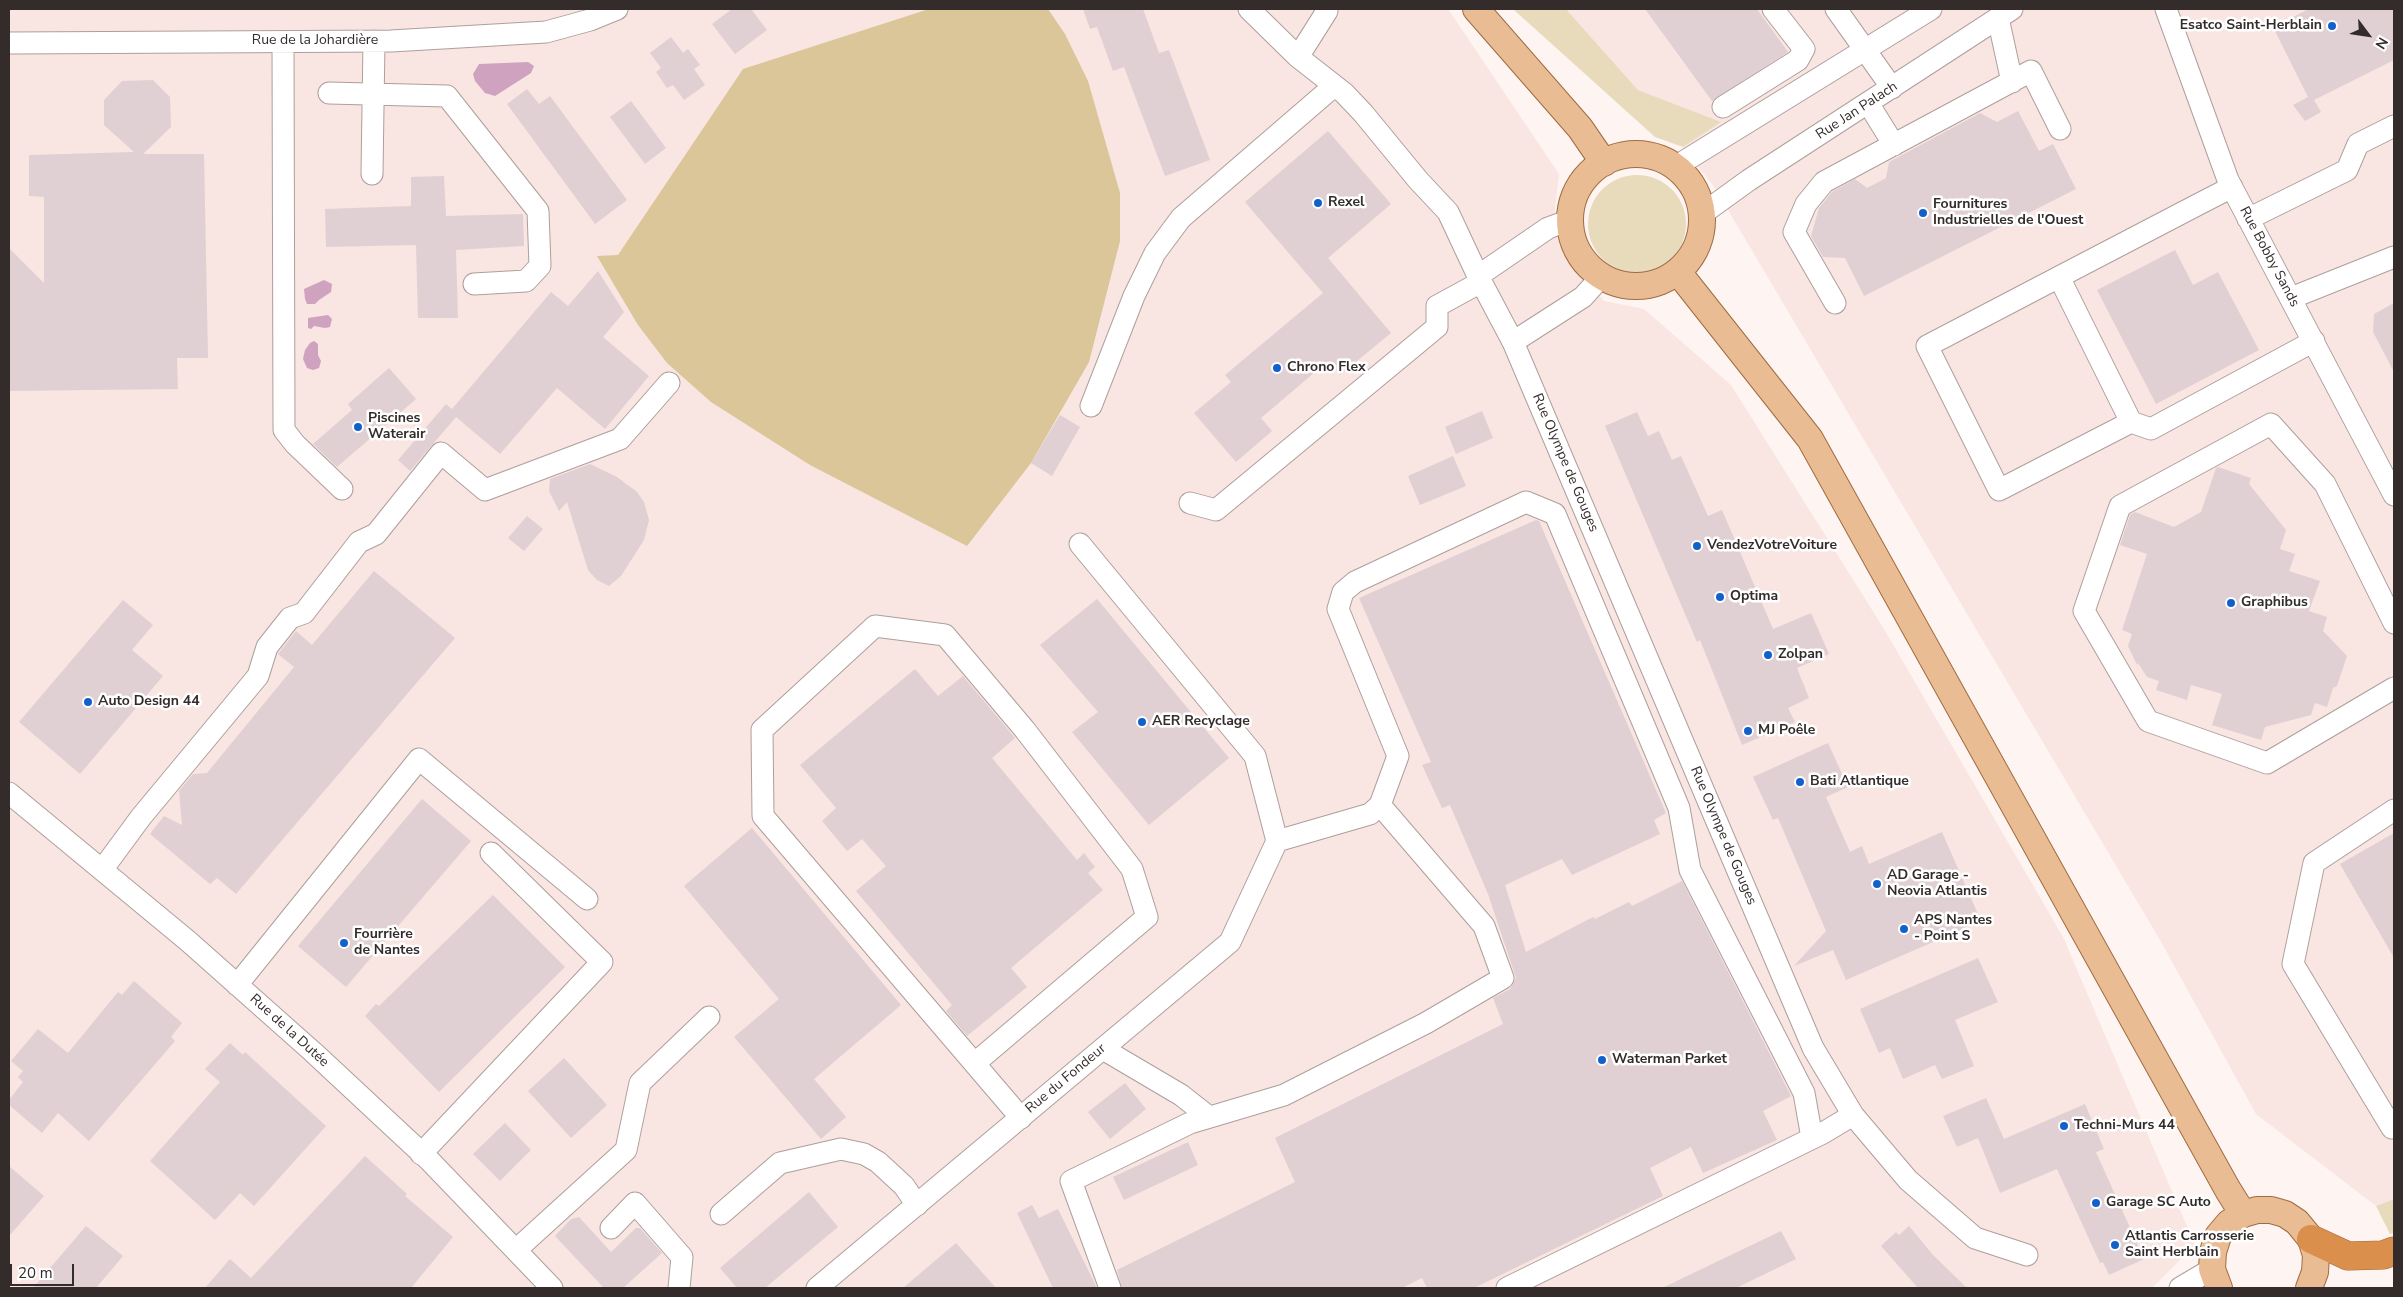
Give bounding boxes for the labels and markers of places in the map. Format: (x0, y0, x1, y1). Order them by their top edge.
place label: Esatco Saint-Herblain (2180, 18, 2322, 34)
marker: Esatco Saint-Herblain (2326, 20, 2338, 32)
place label: Rexel (1328, 195, 1364, 211)
marker: Rexel (1312, 197, 1324, 209)
place label: Fournitures Industrielles de l'Ouest (1933, 197, 2083, 230)
marker: Fournitures Industrielles de l'Ouest (1917, 207, 1929, 219)
place label: Chrono Flex (1287, 360, 1366, 376)
marker: Chrono Flex (1271, 362, 1283, 374)
place label: Piscines Waterair (368, 411, 425, 444)
marker: Piscines Waterair (352, 421, 364, 433)
place label: VendezVotreVoiture (1707, 538, 1837, 554)
marker: VendezVotreVoiture (1691, 540, 1703, 552)
place label: Optima (1730, 589, 1778, 605)
marker: Optima (1714, 591, 1726, 603)
place label: Graphibus (2241, 595, 2308, 611)
marker: Graphibus (2225, 597, 2237, 609)
place label: Zolpan (1778, 647, 1823, 663)
marker: Zolpan (1762, 649, 1774, 661)
place label: Auto Design 44 (98, 694, 200, 710)
marker: Auto Design 44 (82, 696, 94, 708)
place label: AER Recyclage (1152, 714, 1250, 730)
marker: AER Recyclage (1136, 716, 1148, 728)
place label: MJ Poêle (1758, 723, 1815, 739)
marker: MJ Poêle (1742, 725, 1754, 737)
place label: Bati Atlantique (1810, 774, 1909, 790)
marker: Bati Atlantique (1794, 776, 1806, 788)
place label: AD Garage - Neovia Atlantis (1887, 868, 1987, 900)
marker: AD Garage - Neovia Atlantis (1871, 878, 1883, 890)
place label: APS Nantes - Point S (1914, 913, 1992, 946)
marker: APS Nantes - Point S (1898, 923, 1910, 935)
place label: Fourrière de Nantes (354, 927, 420, 960)
marker: Fourrière de Nantes (338, 937, 350, 949)
place label: Waterman Parket (1612, 1052, 1727, 1068)
marker: Waterman Parket (1596, 1054, 1608, 1066)
place label: Techni-Murs 44 (2074, 1118, 2175, 1134)
marker: Techni-Murs 44 (2058, 1120, 2070, 1132)
place label: Garage SC Auto (2106, 1195, 2211, 1211)
marker: Garage SC Auto (2090, 1197, 2102, 1209)
place label: Atlantis Carrosserie Saint Herblain (2125, 1229, 2254, 1262)
marker: Atlantis Carrosserie Saint Herblain (2109, 1239, 2121, 1251)

